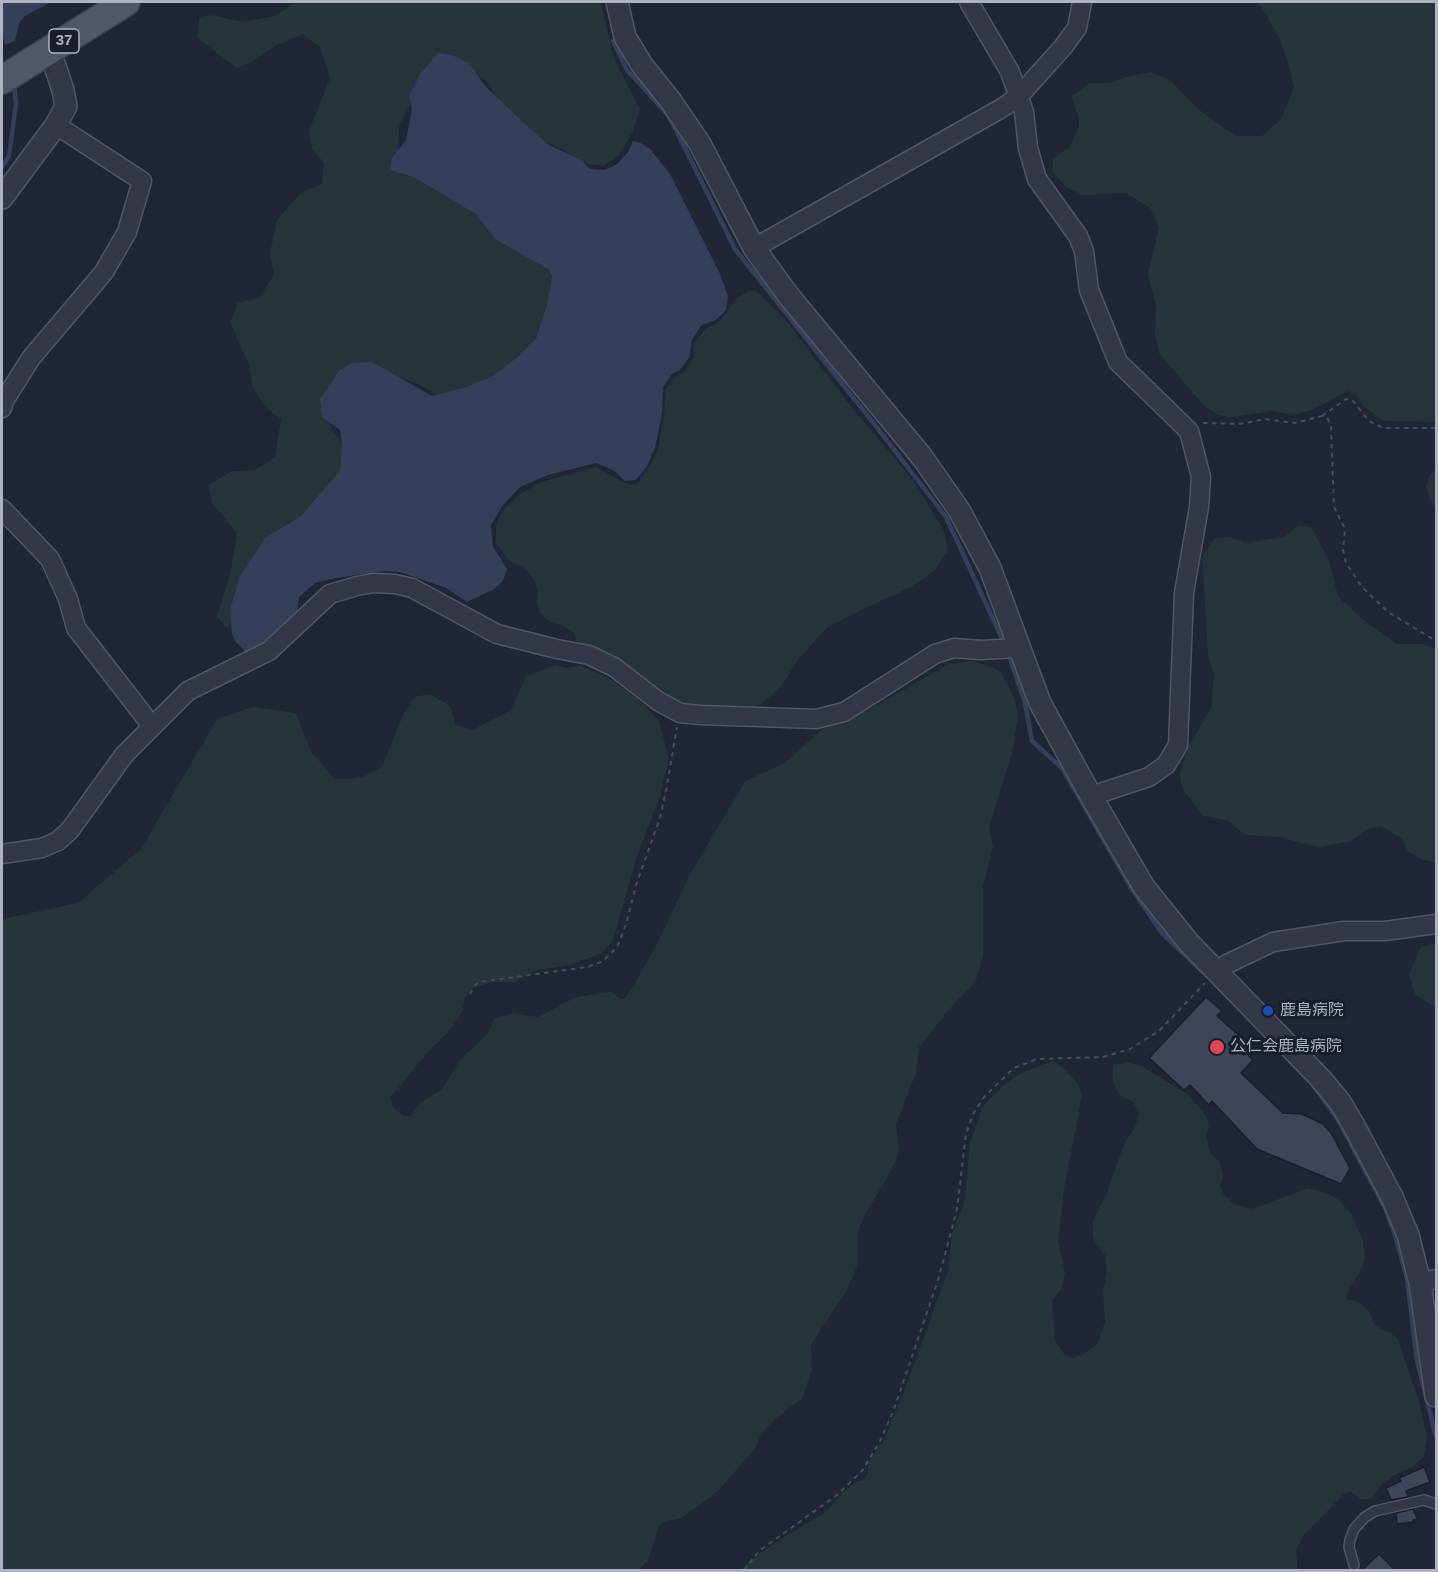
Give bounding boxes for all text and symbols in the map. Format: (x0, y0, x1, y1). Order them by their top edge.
road number: 37 (49, 29, 79, 53)
place label: 鹿島病院 (1280, 1001, 1344, 1021)
marker: 鹿島病院 (1261, 1004, 1275, 1018)
place label: 公仁会鹿島病院 (1230, 1037, 1342, 1057)
marker: 公仁会鹿島病院 (1208, 1038, 1226, 1056)

